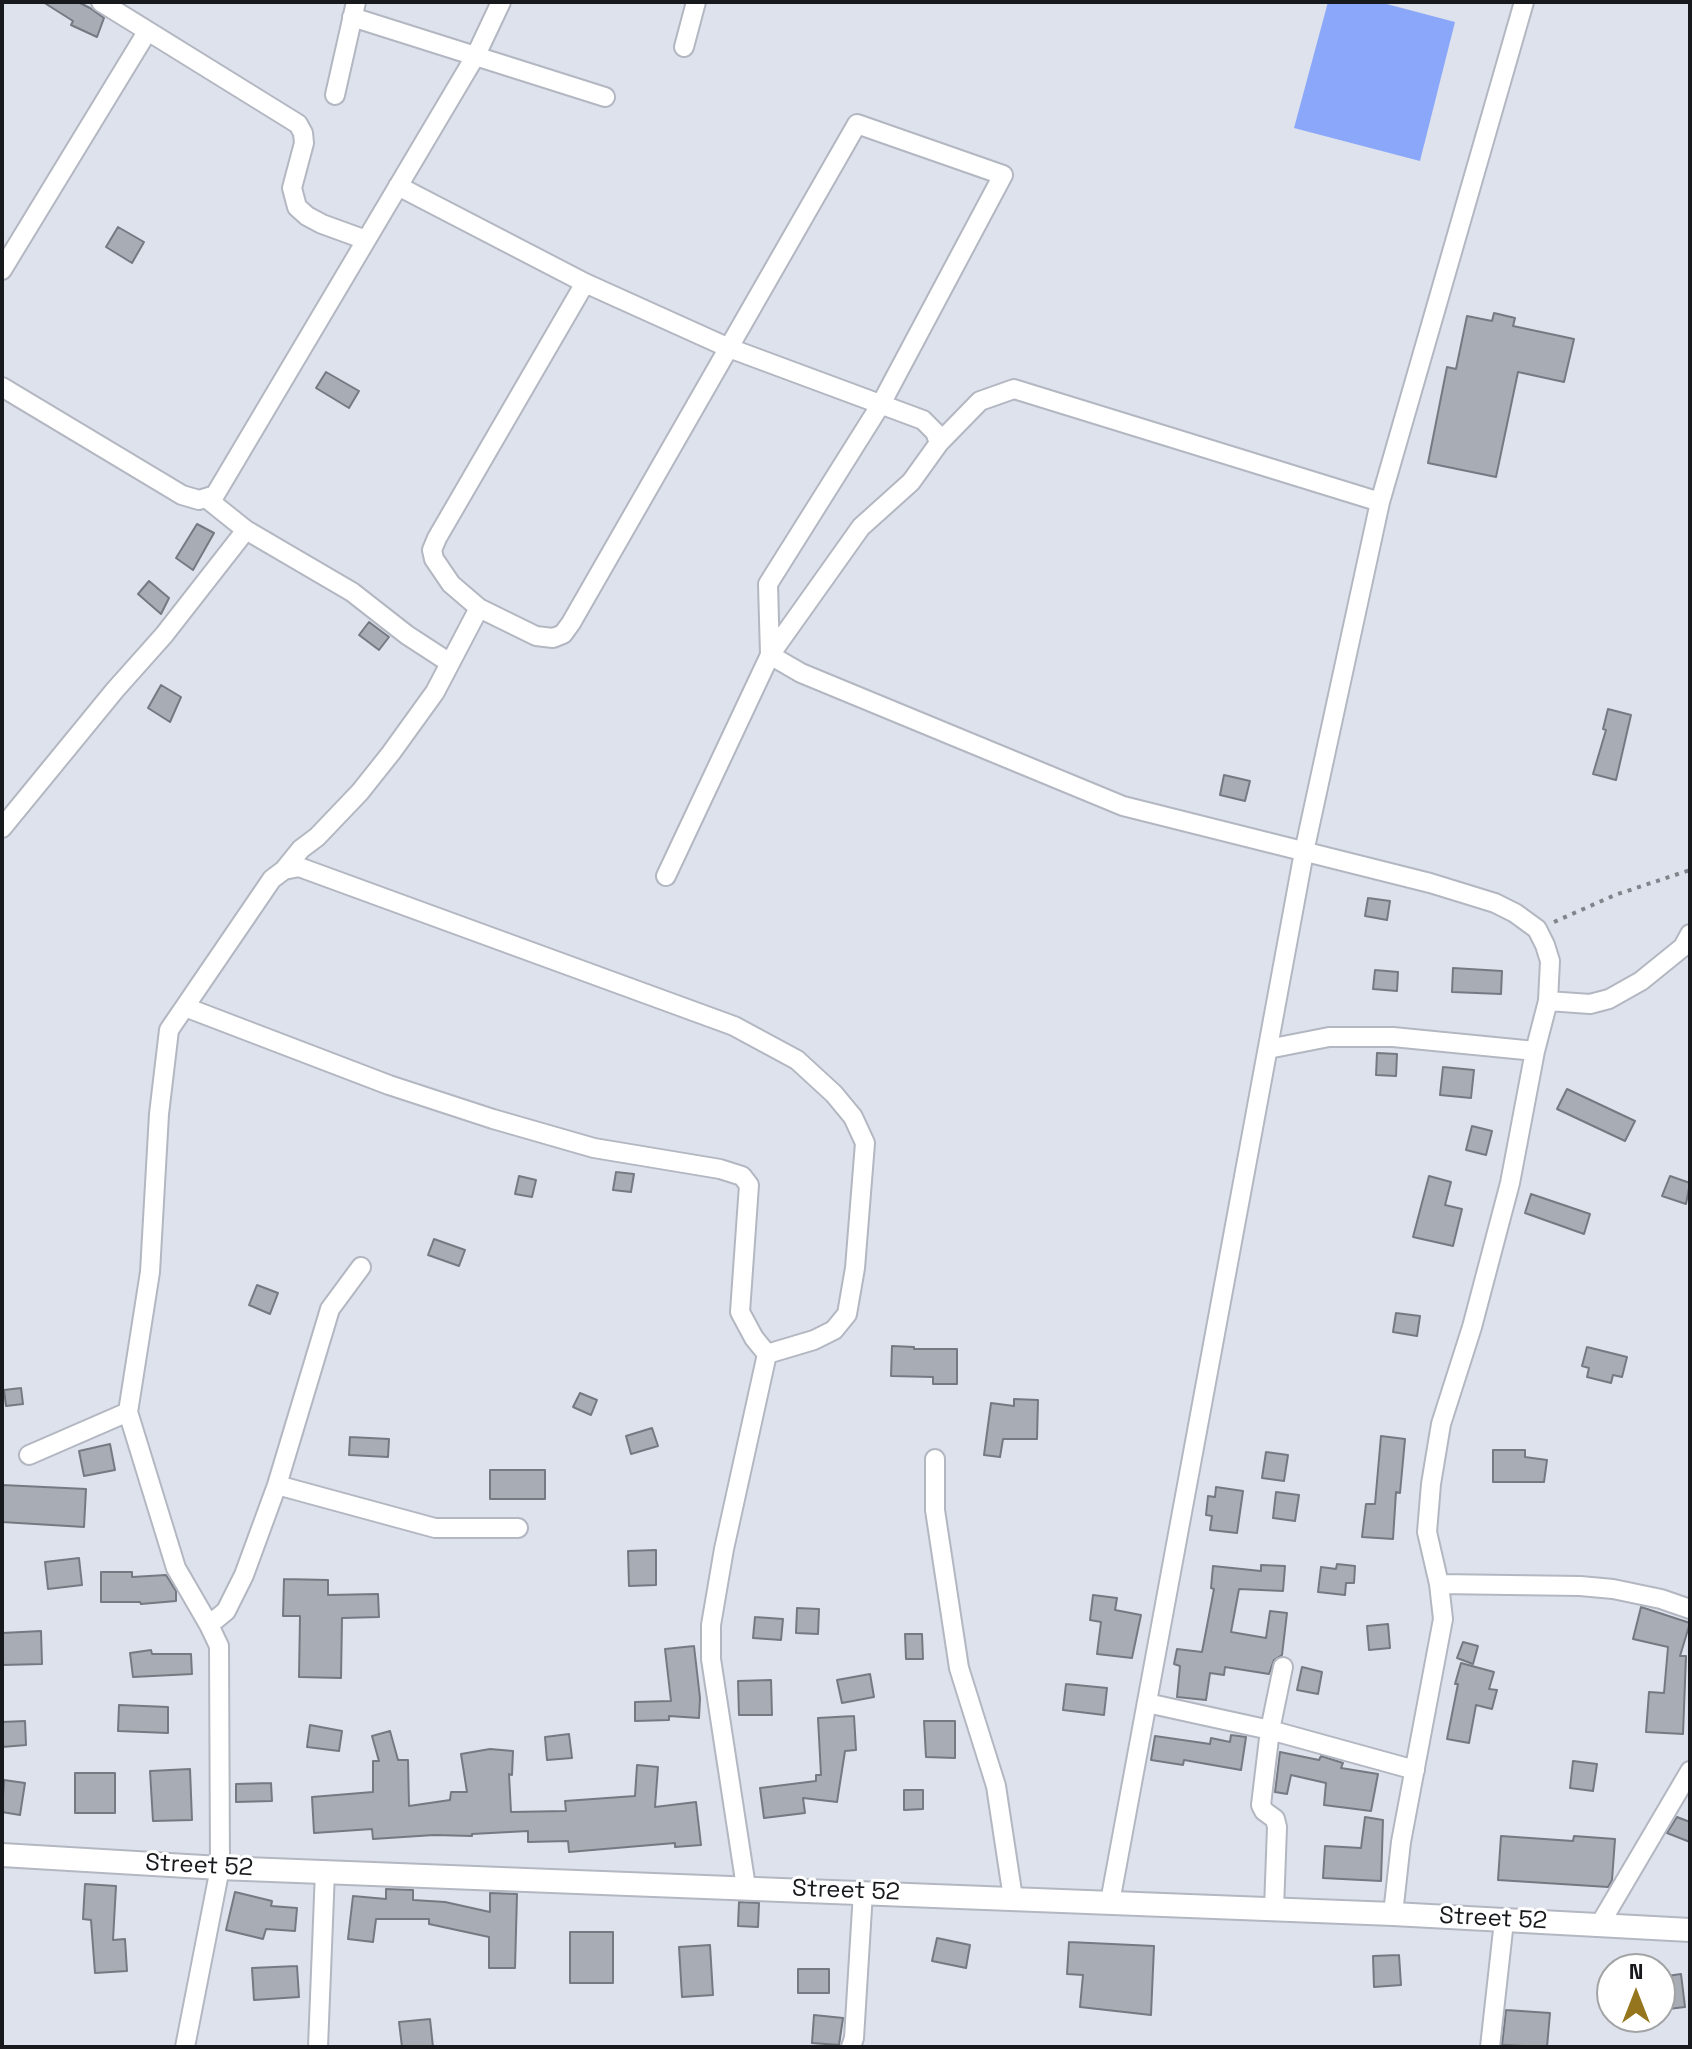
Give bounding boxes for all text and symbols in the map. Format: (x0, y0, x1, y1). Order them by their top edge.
street label: Street 52 (144, 1849, 254, 1883)
street label: Street 52 (791, 1875, 901, 1907)
street label: Street 52 (1438, 1902, 1548, 1936)
north arrow (1596, 1953, 1676, 2033)
text: N (1629, 1957, 1643, 1985)

